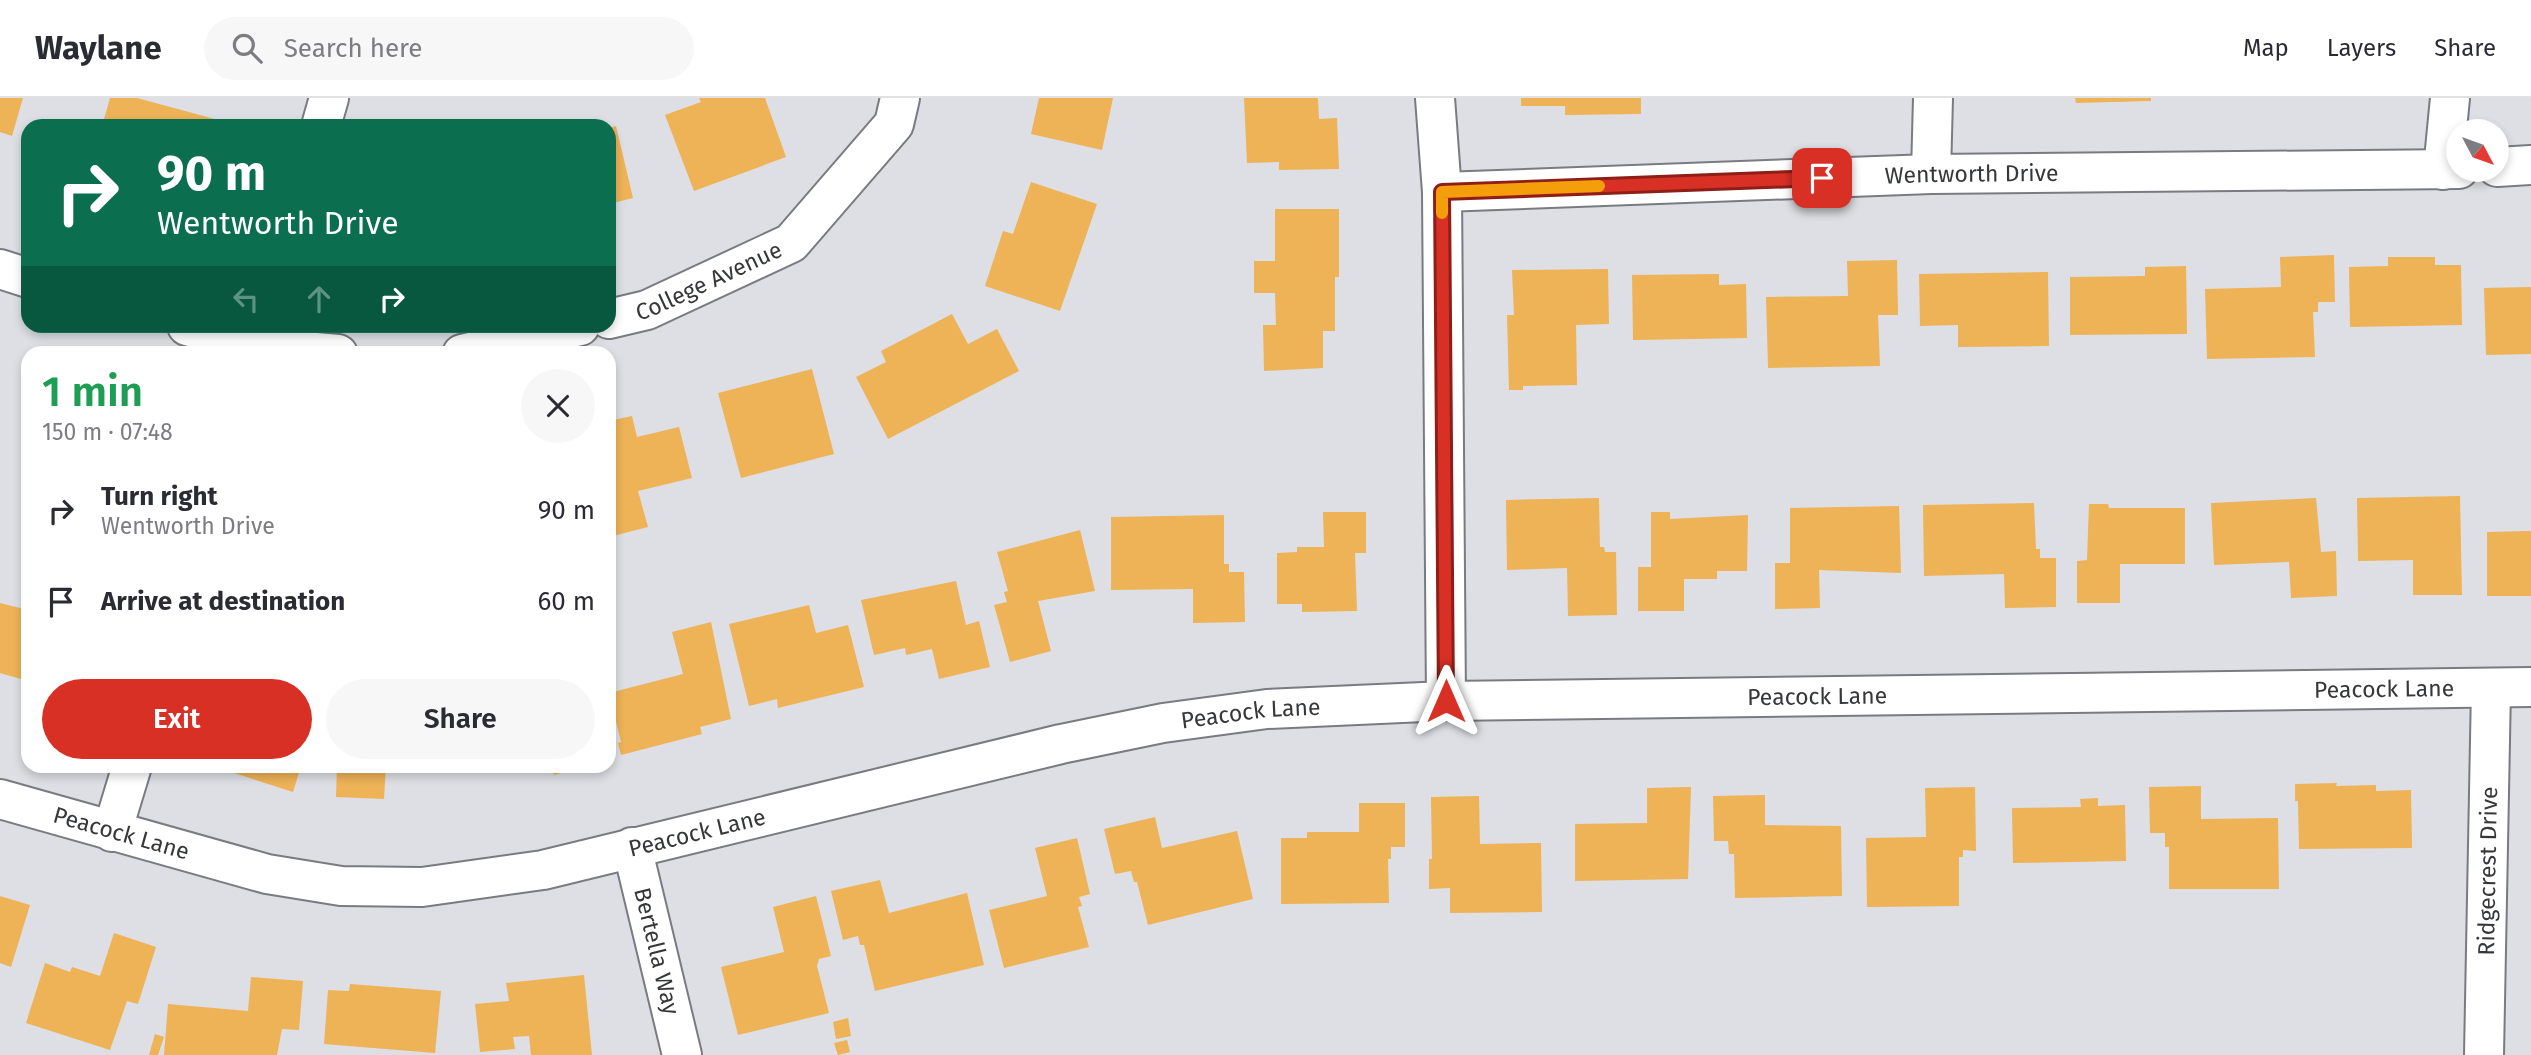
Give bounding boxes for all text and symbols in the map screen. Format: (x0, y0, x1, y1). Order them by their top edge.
search box (204, 17, 694, 80)
text: Waylane (35, 28, 162, 68)
icon: search (228, 29, 266, 67)
text: Search here (284, 33, 423, 64)
text: Map (2243, 34, 2289, 62)
text: Layers (2327, 34, 2396, 62)
text: Share (2434, 34, 2496, 62)
north arrow (2446, 119, 2510, 182)
map controls (2446, 119, 2509, 182)
text: 90 m (157, 144, 266, 203)
icon: right (42, 147, 133, 238)
pin (1792, 148, 1852, 208)
icon: arrive (1803, 159, 1841, 197)
street label: Wentworth Drive (1884, 159, 2059, 190)
text: Wentworth Drive (157, 204, 399, 242)
street label: College Avenue (633, 235, 786, 326)
icon: left (227, 280, 265, 318)
icon: ahead (300, 280, 338, 318)
icon: right (373, 280, 411, 318)
text: 1 min (42, 367, 143, 417)
button: close (521, 369, 595, 443)
text: 150 m · 07:48 (42, 418, 173, 446)
text: Turn right (101, 481, 218, 512)
icon: right (42, 492, 80, 530)
text: 90 m (538, 495, 595, 526)
text: Wentworth Drive (101, 512, 275, 540)
icon: arrive (42, 583, 80, 621)
text: Arrive at destination (101, 586, 345, 617)
text: 60 m (537, 586, 595, 617)
position arrow (1409, 664, 1483, 738)
street label: Peacock Lane (2314, 674, 2454, 704)
button: Exit (42, 679, 312, 759)
button: Share (326, 679, 595, 759)
street label: Peacock Lane (1747, 681, 1887, 711)
street label: Peacock Lane (1179, 693, 1321, 734)
street label: Ridgecrest Drive (2472, 786, 2503, 956)
street label: Peacock Lane (50, 801, 193, 866)
street label: Peacock Lane (626, 802, 768, 863)
street label: Bertella Way (628, 885, 686, 1018)

